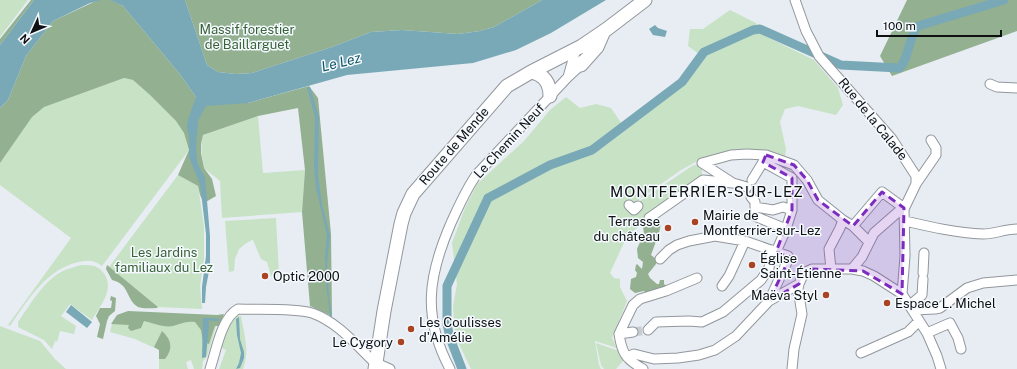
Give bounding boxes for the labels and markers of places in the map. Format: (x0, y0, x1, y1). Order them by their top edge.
place label: Mairie de Montferrier-sur-Lez (703, 208, 820, 238)
place label: Terrasse du château (593, 214, 660, 244)
marker: Mairie de Montferrier-sur-Lez (690, 217, 700, 227)
marker: Terrasse du château (663, 223, 673, 233)
place label: Église Saint-Étienne (760, 250, 842, 281)
marker: Église Saint-Étienne (747, 260, 757, 270)
place label: Optic 2000 (273, 269, 340, 284)
marker: Optic 2000 (260, 271, 270, 281)
place label: Maëva Styl (751, 288, 818, 303)
marker: Maëva Styl (821, 290, 831, 300)
place label: Espace L. Michel (895, 296, 996, 311)
marker: Espace L. Michel (882, 298, 892, 308)
place label: Les Coulisses d'Amélie (419, 315, 501, 345)
marker: Les Coulisses d'Amélie (406, 324, 416, 334)
place label: Le Cygory (332, 335, 393, 350)
marker: Le Cygory (396, 337, 406, 347)

